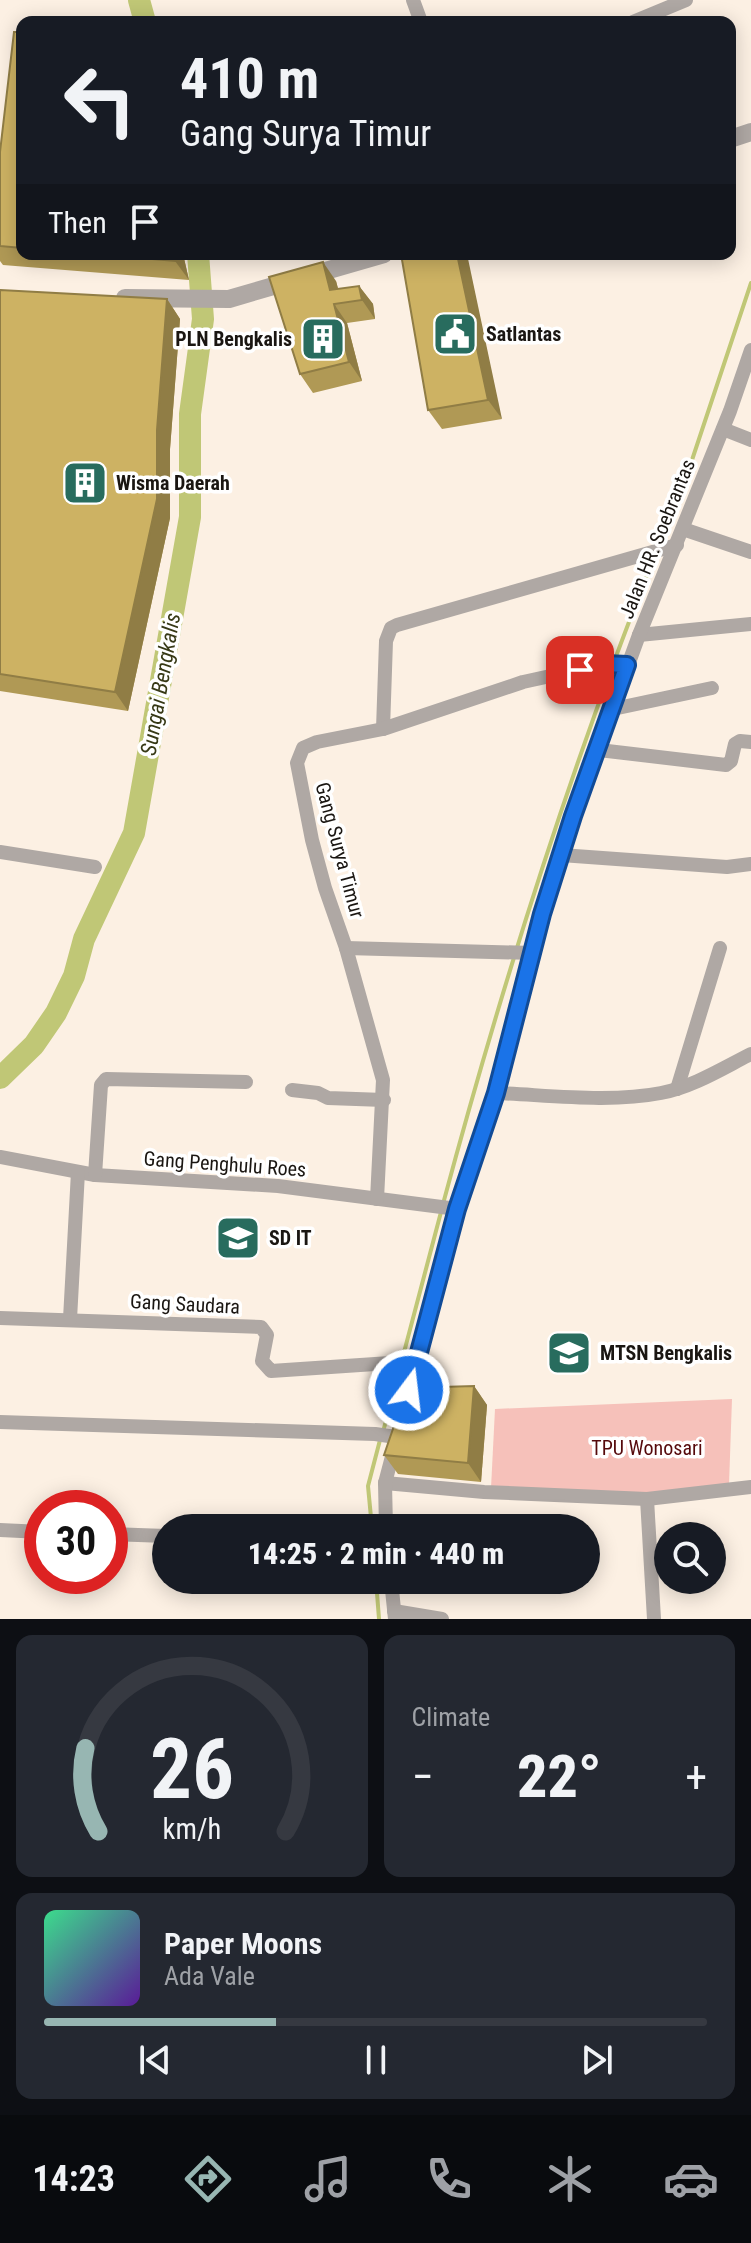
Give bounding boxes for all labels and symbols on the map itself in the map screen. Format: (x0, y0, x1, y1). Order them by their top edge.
public building icon: Satlantas (431, 310, 479, 358)
building icon: PLN Bengkalis (299, 315, 347, 363)
place label: Satlantas (486, 322, 561, 346)
place label: PLN Bengkalis (175, 327, 292, 351)
street label: Jalan HR. Soebrantas (614, 456, 700, 622)
building icon: Wisma Daerah (61, 459, 109, 507)
place label: Wisma Daerah (116, 471, 230, 495)
water label: Sungai Bengkalis (136, 611, 185, 757)
pin (546, 636, 614, 704)
street label: Gang Surya Timur (310, 779, 370, 921)
street label: Gang Penghulu Roes (143, 1146, 307, 1182)
school or university icon: SD IT (214, 1214, 262, 1262)
place label: SD IT (269, 1226, 312, 1250)
street label: Gang Saudara (129, 1289, 241, 1319)
school or university icon: MTSN Bengkalis (545, 1329, 593, 1377)
place label: MTSN Bengkalis (600, 1341, 732, 1365)
position arrow (367, 1348, 451, 1432)
park label: TPU Wonosari (591, 1436, 703, 1460)
speed limit sign: 30 (24, 1490, 128, 1594)

